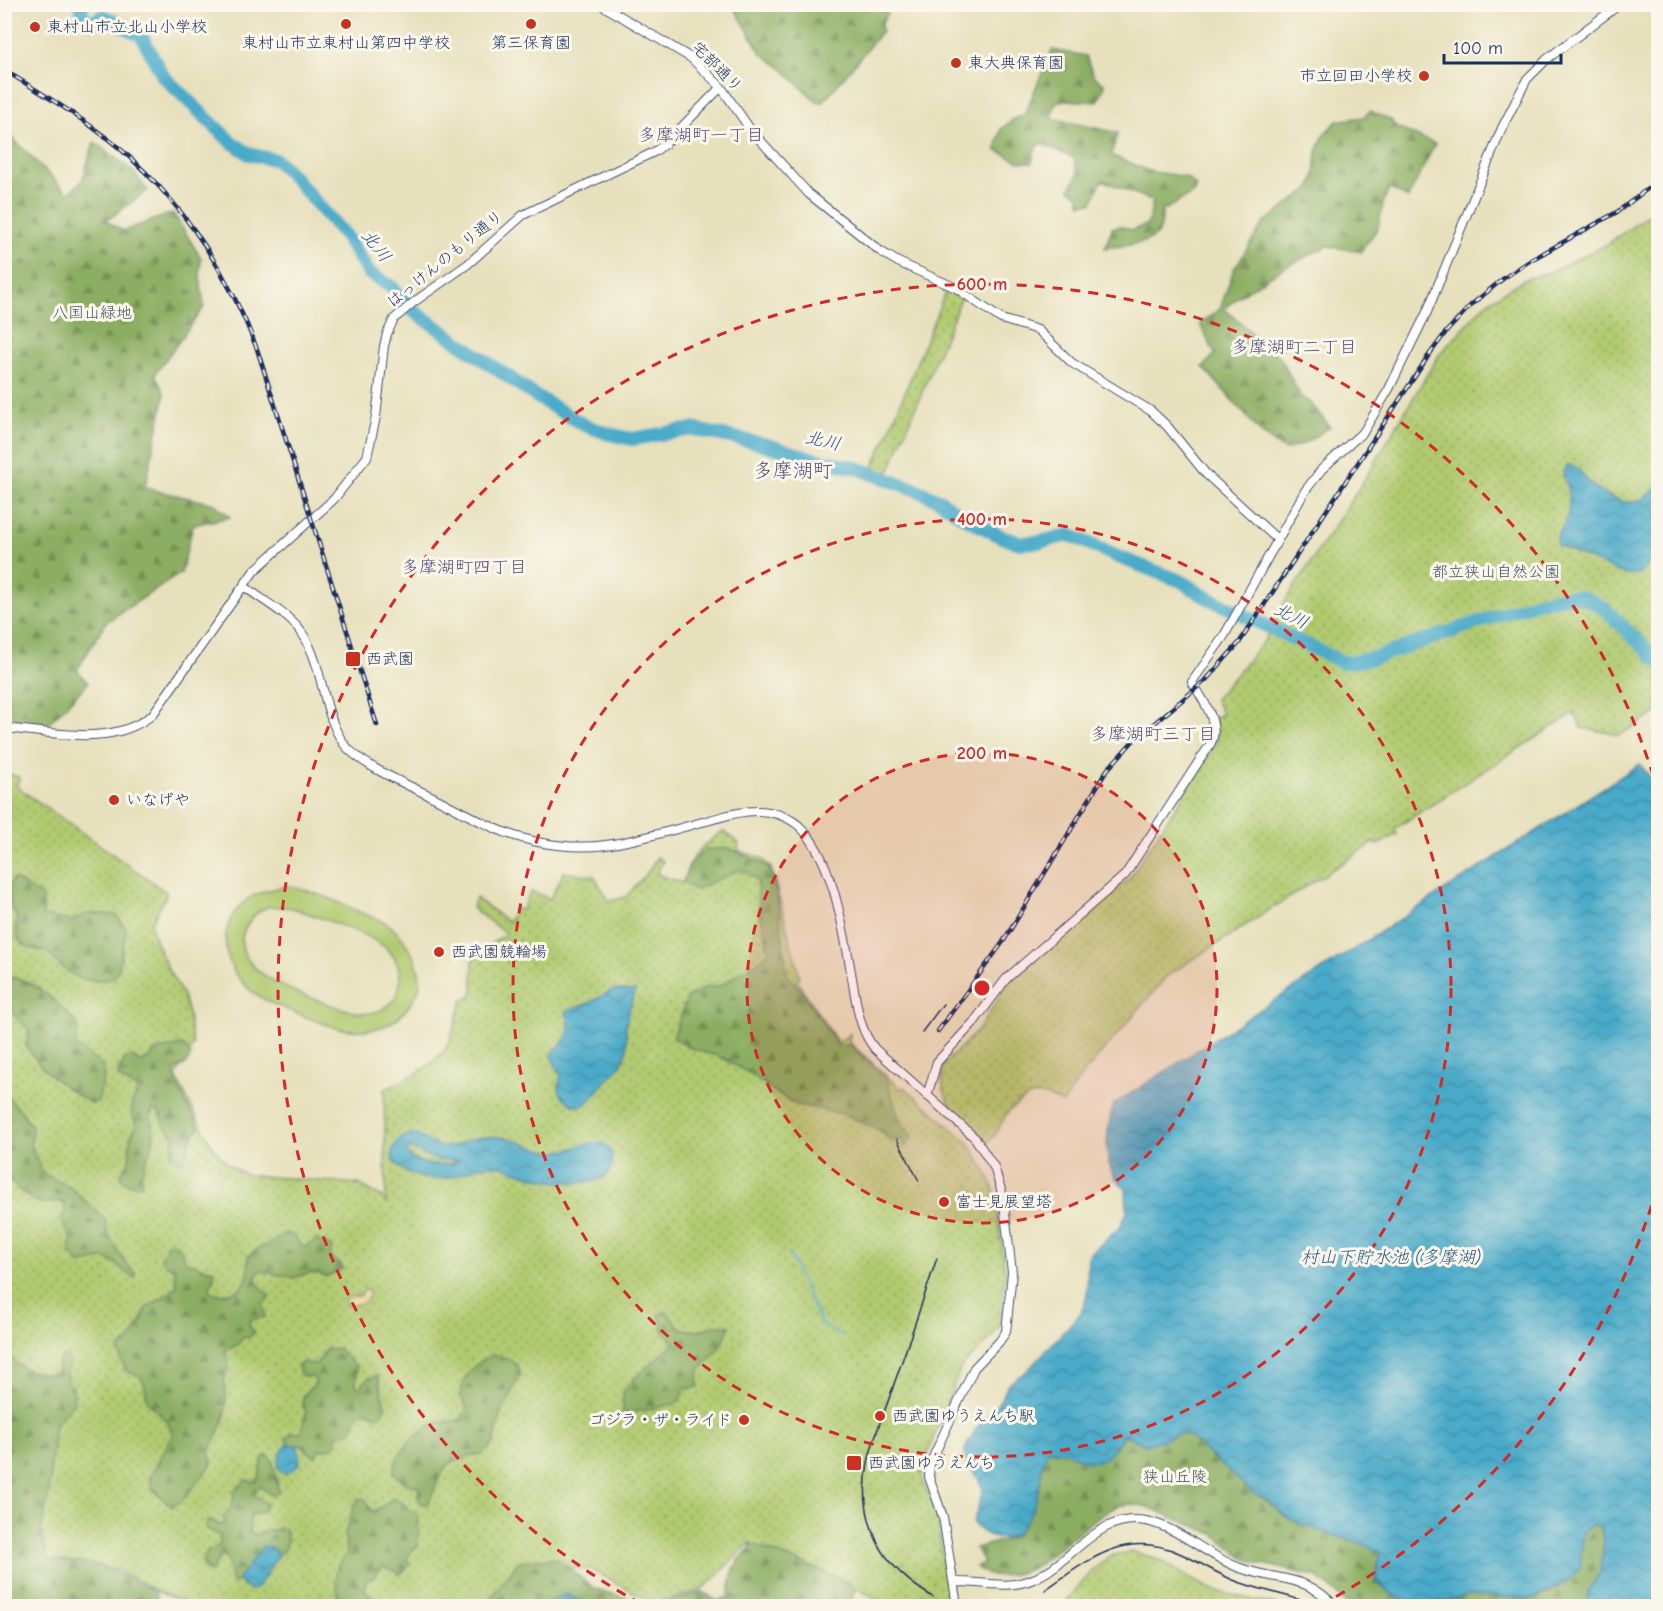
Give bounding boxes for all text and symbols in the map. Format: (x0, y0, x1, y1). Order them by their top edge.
marker: 東村山市立東村山第四中学校 (339, 17, 353, 31)
marker: 第三保育園 (524, 17, 538, 31)
place label: 東村山市立北山小学校 (47, 18, 207, 36)
marker: 東村山市立北山小学校 (28, 20, 42, 34)
scale bar (1444, 27, 1561, 65)
place label: 東村山市立東村山第四中学校 (242, 34, 450, 52)
place label: 第三保育園 (491, 34, 571, 52)
street label: 宅部通り (688, 38, 746, 96)
text: 100 m (1453, 38, 1503, 59)
place label: 東大典保育園 (968, 54, 1064, 72)
marker: 東大典保育園 (949, 56, 963, 70)
place label: 市立回田小学校 (1300, 67, 1412, 85)
marker: 市立回田小学校 (1417, 69, 1431, 83)
district label: 多摩湖町一丁目 (638, 125, 764, 146)
street label: はっけんのもり通り (383, 207, 507, 311)
water label: 北川 (357, 225, 395, 267)
text: 600 m (957, 274, 1007, 295)
park label: 八国山緑地 (52, 304, 132, 322)
district label: 多摩湖町二丁目 (1231, 337, 1357, 358)
water label: 北川 (803, 427, 843, 455)
district label: 多摩湖町 (753, 459, 833, 482)
text: 400 m (957, 509, 1007, 530)
district label: 多摩湖町四丁目 (401, 557, 527, 578)
park label: 都立狭山自然公園 (1432, 563, 1560, 581)
water label: 北川 (1270, 598, 1312, 634)
marker: 西武園 (344, 650, 362, 668)
place label: 西武園 (366, 650, 414, 668)
district label: 多摩湖町三丁目 (1090, 724, 1216, 745)
text: 200 m (957, 743, 1007, 764)
place label: いなげや (126, 791, 190, 809)
marker: いなげや (107, 793, 121, 807)
place label: 西武園競輪場 (451, 943, 547, 961)
marker: 西武園競輪場 (432, 945, 446, 959)
centre of rings (972, 978, 992, 998)
place label: 富士見展望塔 (956, 1193, 1052, 1211)
marker: 富士見展望塔 (937, 1195, 951, 1209)
water label: 村山下貯水池 (多摩湖) (1301, 1247, 1481, 1268)
place label: 西武園ゆうえんち駅 (892, 1407, 1035, 1425)
marker: 西武園ゆうえんち駅 (873, 1409, 887, 1423)
place label: ゴジラ・ザ・ライド (589, 1411, 732, 1429)
marker: ゴジラ・ザ・ライド (737, 1413, 751, 1427)
marker: 西武園ゆうえんち (845, 1454, 863, 1472)
place label: 西武園ゆうえんち (868, 1454, 995, 1472)
park label: 狭山丘陵 (1143, 1468, 1207, 1486)

